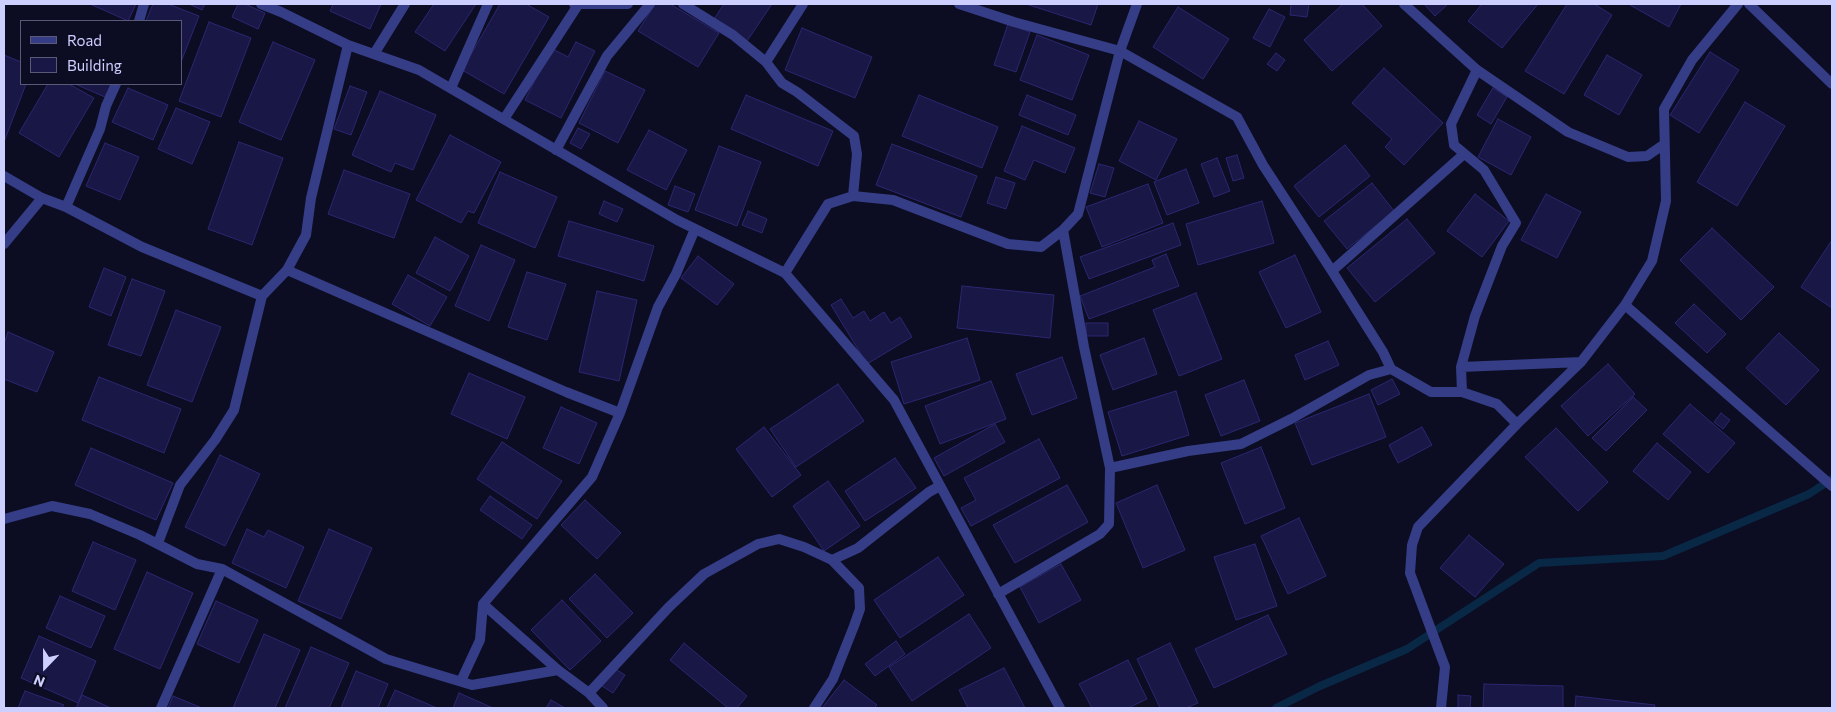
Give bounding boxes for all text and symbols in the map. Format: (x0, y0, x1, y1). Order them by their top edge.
legend (20, 20, 182, 85)
text: Road (67, 31, 102, 49)
text: Building (67, 56, 122, 74)
north arrow (20, 642, 70, 692)
text: N (31, 672, 47, 691)

